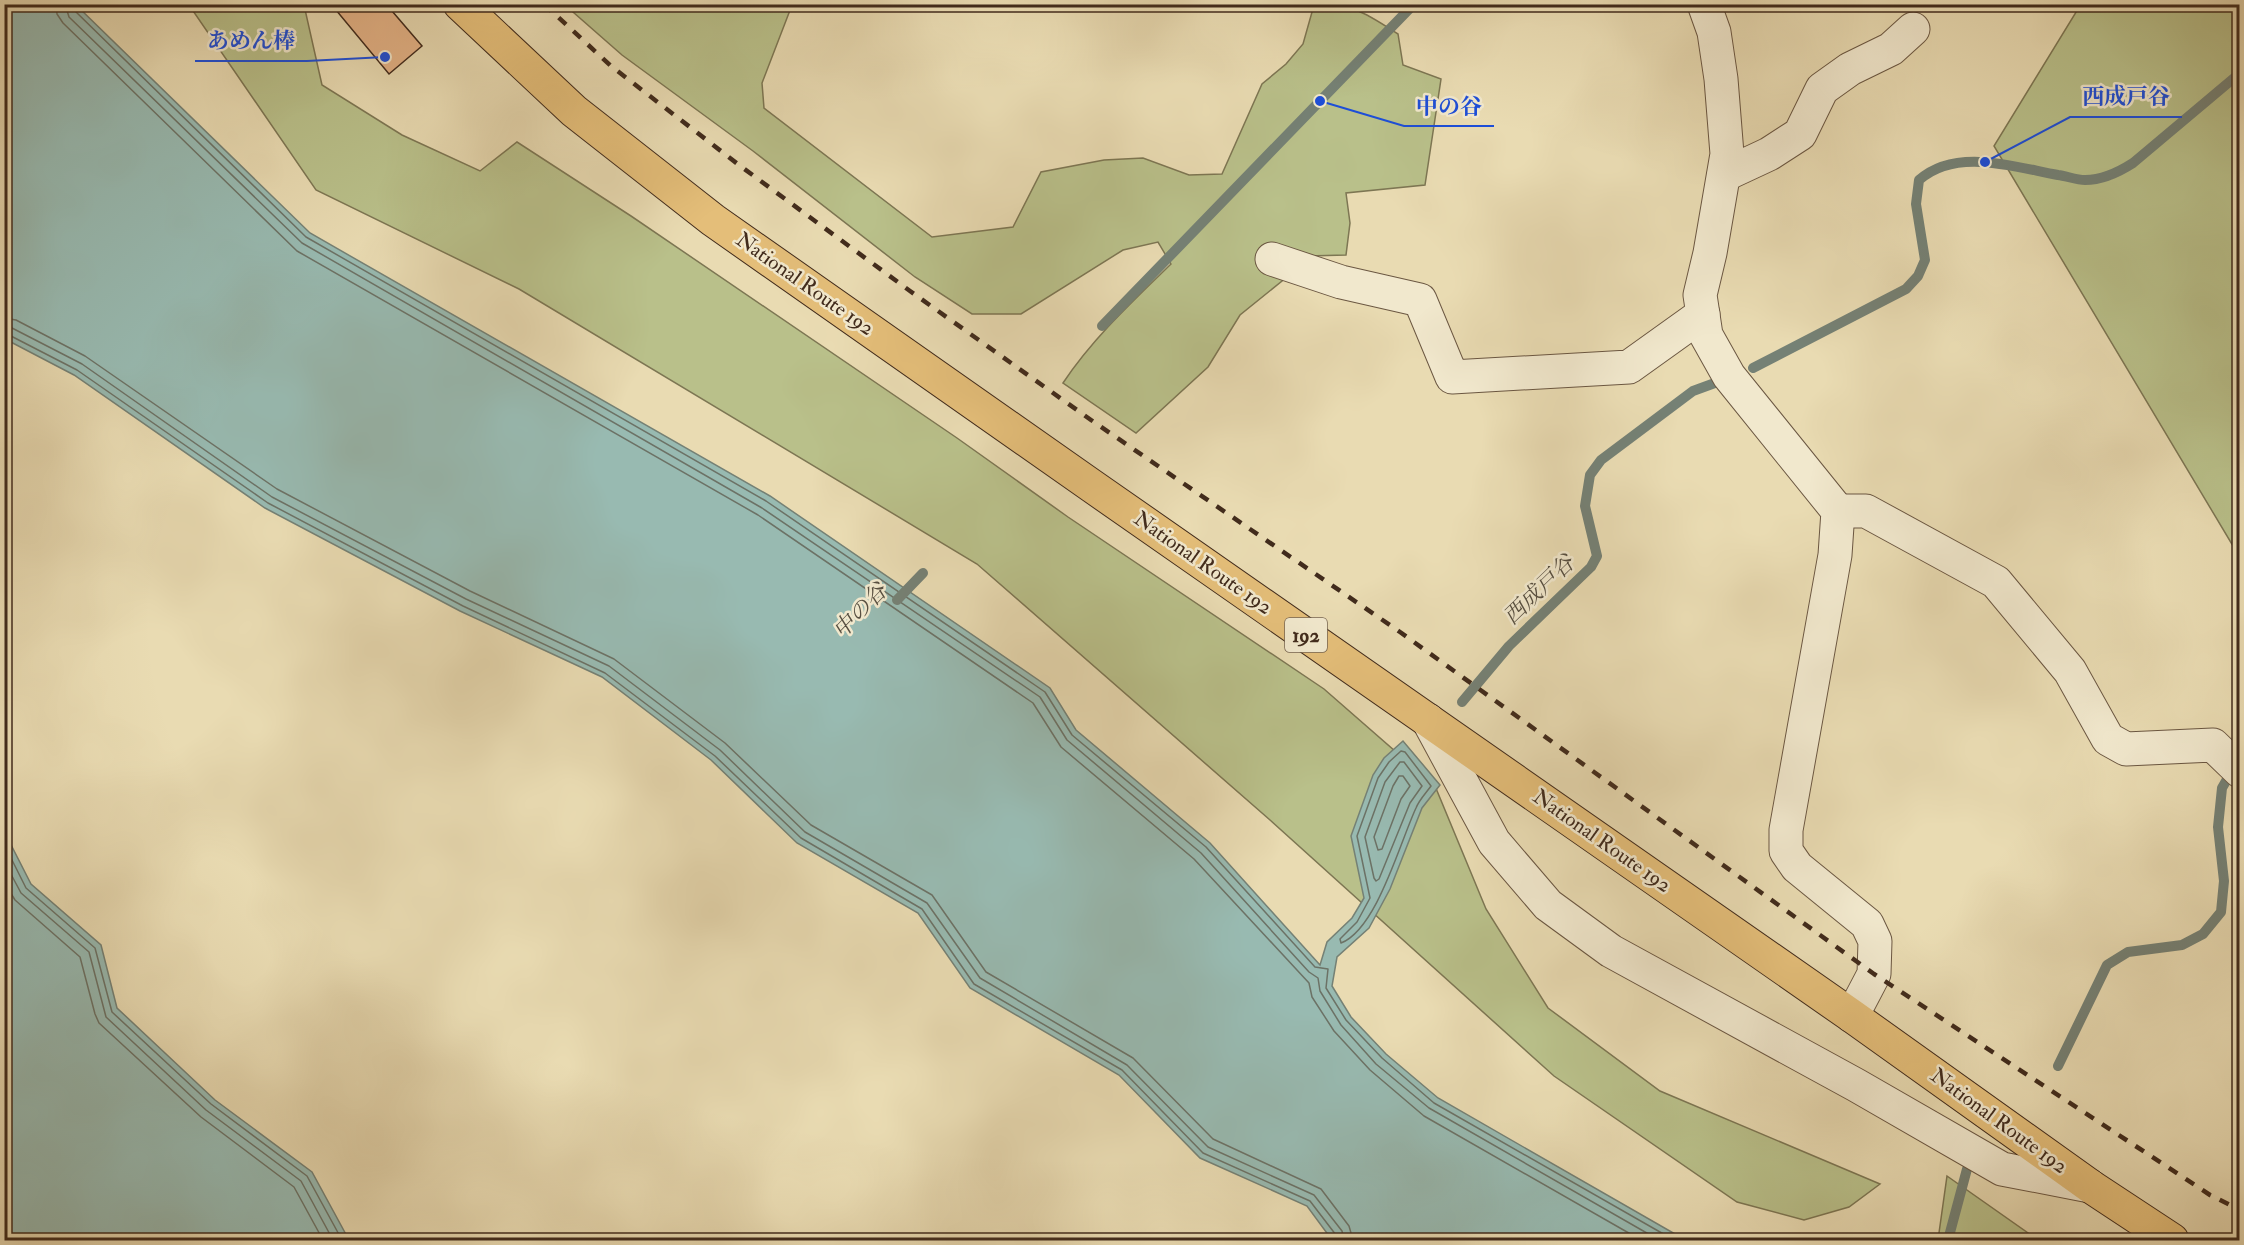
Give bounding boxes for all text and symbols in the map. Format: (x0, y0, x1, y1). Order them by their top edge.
callout: あめん棒 (195, 21, 307, 61)
text: あめん棒 (207, 27, 295, 55)
callout: 西成戸谷 (2070, 77, 2182, 117)
text: 西成戸谷 (2082, 83, 2170, 111)
callout: 中の谷 (1404, 86, 1494, 126)
text: 中の谷 (1416, 93, 1482, 121)
street label: National Route 192 (730, 226, 880, 342)
street label: National Route 192 (1128, 505, 1278, 621)
water label: 西成戸谷 (1498, 548, 1582, 631)
water label: 中の谷 (827, 576, 894, 644)
road number: 192 (1285, 618, 1327, 652)
street label: National Route 192 (1527, 783, 1677, 899)
street label: National Route 192 (1925, 1062, 2073, 1180)

